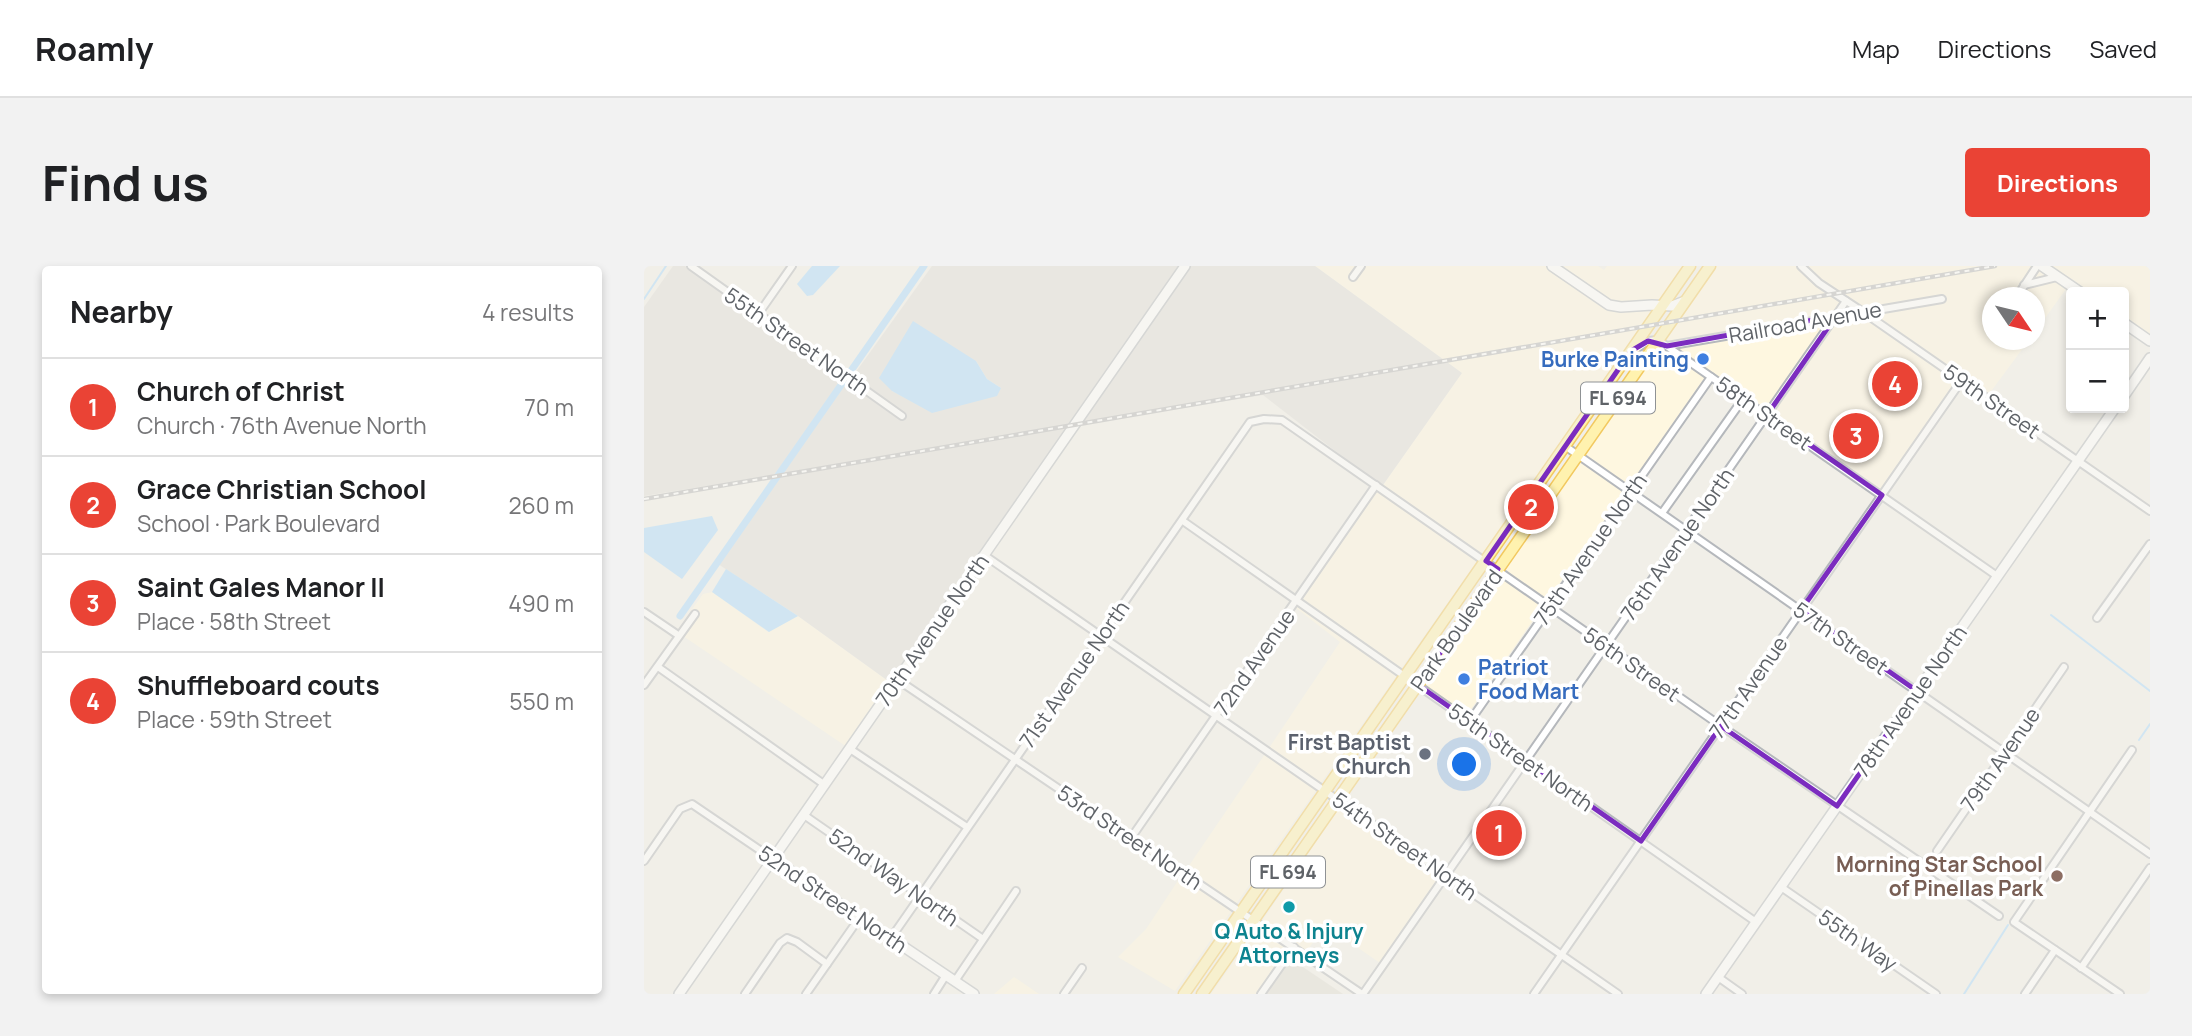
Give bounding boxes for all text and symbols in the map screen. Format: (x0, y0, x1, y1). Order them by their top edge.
text: Roamly (35, 26, 154, 71)
text: Map (1852, 32, 1900, 65)
text: Directions (1938, 32, 2051, 65)
text: Saved (2089, 32, 2157, 65)
button: Directions (1965, 148, 2150, 217)
text: Find us (42, 149, 209, 216)
street label: 55th Street North (719, 281, 875, 401)
north arrow (1982, 287, 2045, 350)
map controls (2066, 287, 2129, 413)
button: + (2066, 287, 2129, 350)
text: Nearby (70, 291, 173, 332)
street label: Railroad Avenue (1726, 295, 1884, 349)
text: 4 results (482, 296, 574, 328)
place label: Burke Painting (1541, 345, 1689, 373)
button: − (2066, 350, 2129, 413)
marker: Burke Painting (1695, 351, 1711, 367)
street label: 59th Street (1938, 357, 2046, 445)
pin: 4 (1872, 358, 1918, 410)
street label: 58th Street (1710, 370, 1818, 456)
text: Church of Christ (137, 373, 345, 409)
road number: FL 694 (1581, 382, 1655, 414)
text: 1 (88, 391, 98, 423)
text: 70 m (524, 391, 574, 423)
text: Church · 76th Avenue North (137, 409, 427, 441)
pin: 3 (1833, 410, 1879, 462)
street label: 76th Avenue North (1614, 462, 1740, 626)
street label: 75th Avenue North (1527, 468, 1653, 630)
text: Grace Christian School (137, 471, 426, 507)
pin: 2 (1508, 481, 1554, 533)
text: 2 (86, 489, 100, 521)
text: 260 m (508, 489, 574, 521)
text: School · Park Boulevard (137, 507, 380, 539)
street label: 70th Avenue North (869, 548, 995, 712)
street label: Park Boulevard (1404, 564, 1508, 696)
text: Saint Gales Manor II (137, 569, 385, 605)
text: 3 (86, 587, 100, 619)
text: 490 m (508, 587, 574, 619)
street label: 71st Avenue North (1013, 595, 1135, 753)
street label: 57th Street (1788, 595, 1894, 681)
street label: 72nd Avenue (1207, 603, 1301, 721)
text: Place · 58th Street (137, 605, 331, 637)
street label: 56th Street (1578, 620, 1686, 708)
street label: 78th Avenue North (1847, 620, 1973, 782)
street label: 77th Avenue (1703, 630, 1793, 744)
place label: Patriot Food Mart (1478, 653, 1579, 705)
text: Shuffleboard couts (137, 667, 380, 703)
marker: Patriot Food Mart (1456, 671, 1472, 687)
text: 4 (86, 685, 100, 717)
text: 550 m (509, 685, 574, 717)
street label: 55th Street North (1443, 697, 1599, 817)
street label: 79th Avenue (1954, 702, 2046, 816)
text: Place · 59th Street (137, 703, 332, 735)
place label: First Baptist Church (1288, 728, 1411, 780)
marker: First Baptist Church (1417, 746, 1433, 762)
your location (1447, 747, 1481, 781)
street label: 53rd Street North (1052, 778, 1208, 896)
street label: 54th Street North (1327, 786, 1483, 906)
pin: 1 (1476, 807, 1522, 859)
street label: 52nd Way North (823, 822, 965, 932)
street label: 52nd Street North (753, 839, 913, 959)
place label: Morning Star School of Pinellas Park (1836, 850, 2044, 902)
road number: FL 694 (1251, 856, 1325, 888)
marker: Morning Star School of Pinellas Park (2049, 868, 2065, 884)
marker: Q Auto & Injury Attorneys (1281, 899, 1297, 915)
street label: 55th Way (1813, 903, 1903, 977)
place label: Q Auto & Injury Attorneys (1214, 917, 1364, 969)

